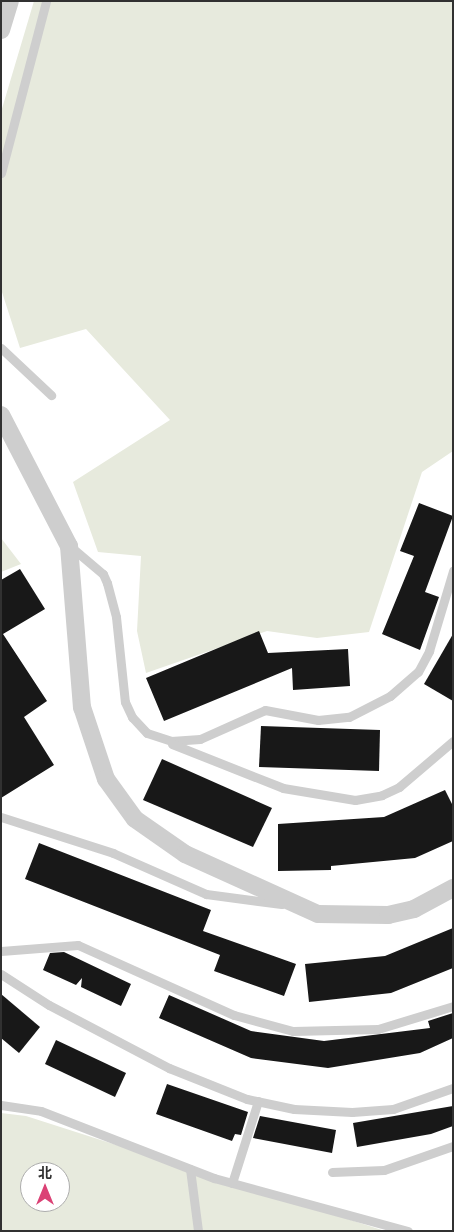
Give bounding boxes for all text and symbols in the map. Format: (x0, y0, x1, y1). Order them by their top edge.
north arrow (20, 1162, 70, 1212)
text: 北 (38, 1163, 52, 1182)

